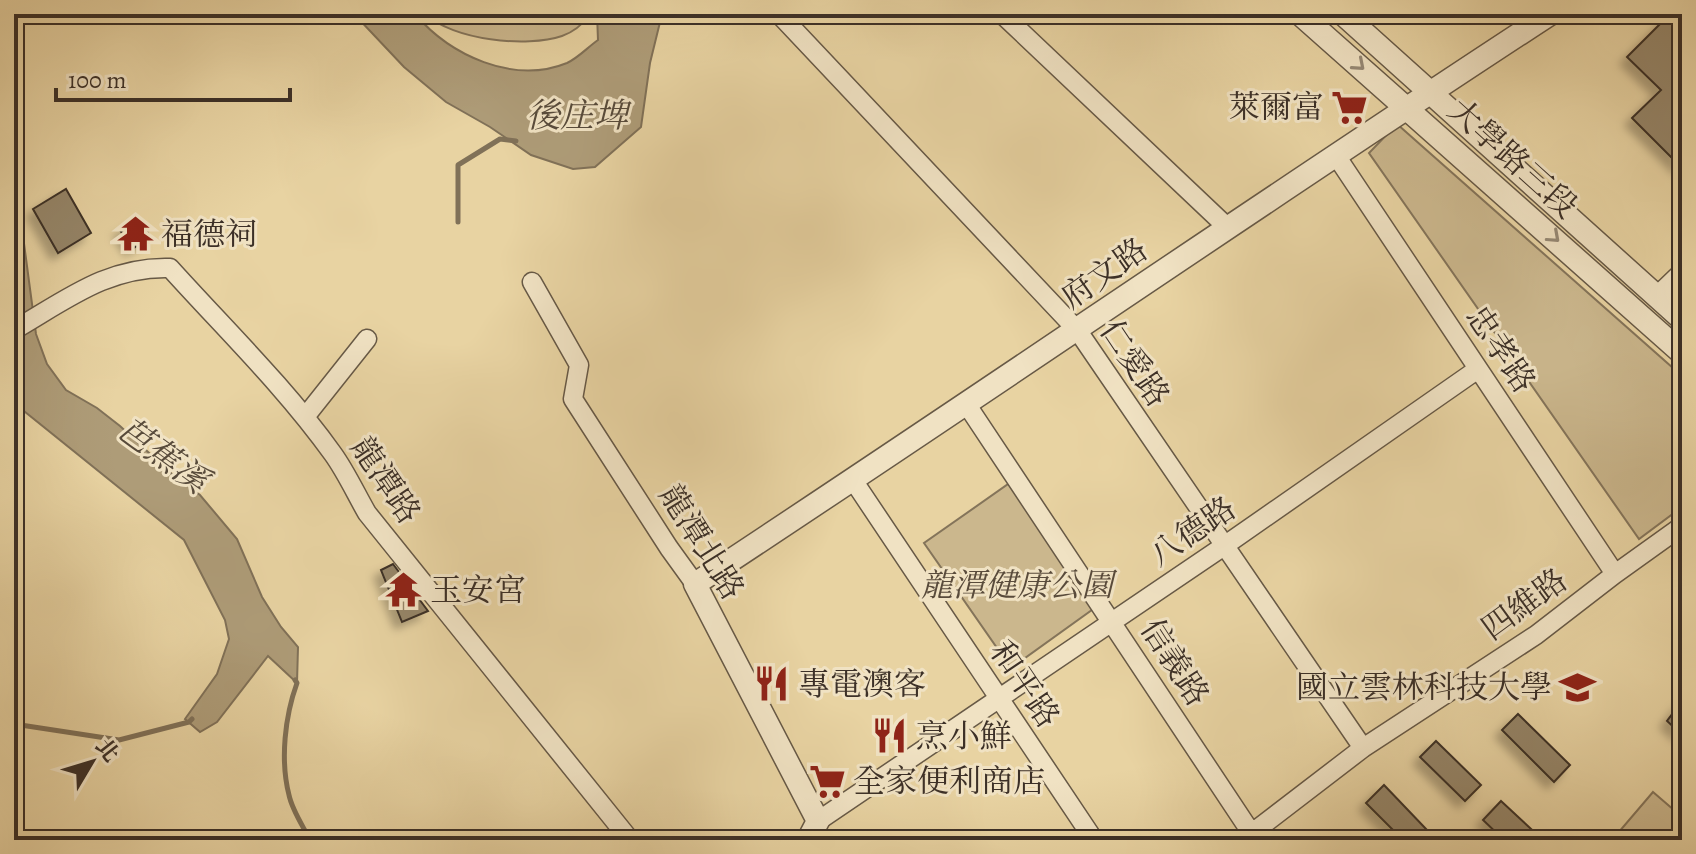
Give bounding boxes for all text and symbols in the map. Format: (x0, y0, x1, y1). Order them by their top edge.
scale bar (56, 52, 290, 102)
one-way arrow (1350, 55, 1365, 70)
text: 100 m (68, 64, 127, 96)
place label: 萊爾富 (1228, 85, 1324, 129)
supermarket icon: 萊爾富 (1331, 88, 1369, 126)
street label: 大學路三段 (1439, 88, 1587, 228)
water label: 後庄埤 (526, 92, 632, 139)
place label: 福德祠 (161, 212, 257, 256)
temple icon: 福德祠 (116, 215, 154, 253)
street label: 府文路 (1052, 227, 1156, 319)
one-way arrow (1544, 228, 1559, 242)
street label: 忠孝路 (1456, 297, 1546, 401)
street label: 仁愛路 (1090, 311, 1180, 415)
water label: 芭蕉溪 (108, 406, 221, 506)
street label: 龍潭路 (341, 428, 431, 532)
street label: 龍潭北路 (649, 476, 755, 608)
street label: 八德路 (1140, 486, 1244, 576)
street label: 四維路 (1472, 558, 1576, 650)
park label: 龍潭健康公園 (921, 563, 1118, 607)
place label: 玉安宮 (430, 568, 526, 612)
temple icon: 玉安宮 (385, 571, 423, 609)
street label: 信義路 (1130, 610, 1220, 714)
street label: 和平路 (980, 632, 1070, 736)
place label: 專電澳客 (798, 662, 926, 706)
restaurant icon: 專電澳客 (753, 665, 791, 703)
place label: 國立雲林科技大學 (1296, 665, 1552, 709)
school or university icon: 國立雲林科技大學 (1559, 668, 1597, 706)
place label: 烹小鮮 (916, 714, 1012, 758)
restaurant icon: 烹小鮮 (871, 717, 909, 755)
north arrow (52, 722, 132, 802)
text: 北 (88, 732, 126, 768)
place label: 全家便利商店 (853, 759, 1045, 803)
supermarket icon: 全家便利商店 (808, 762, 846, 800)

